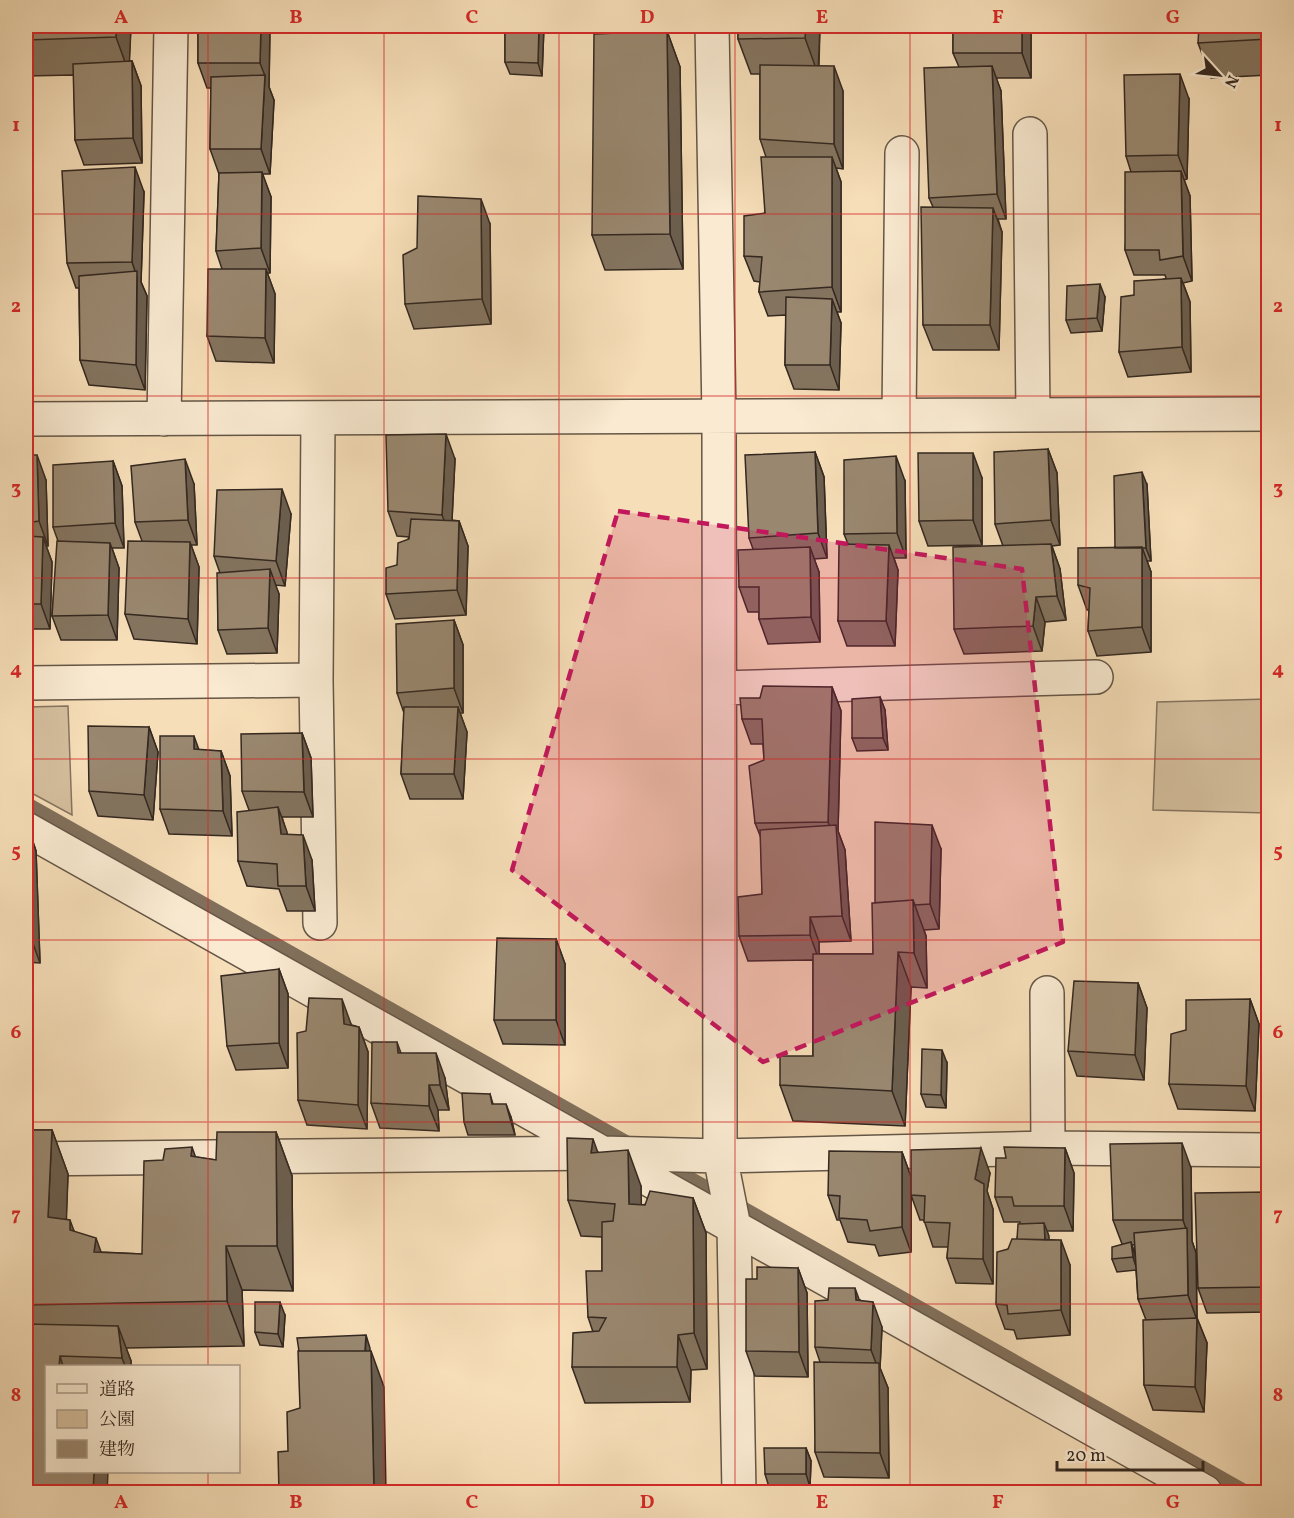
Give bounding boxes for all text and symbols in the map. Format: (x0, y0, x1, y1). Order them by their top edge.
text: A (114, 4, 128, 32)
text: B (289, 4, 303, 32)
text: C (466, 4, 479, 32)
text: D (640, 4, 654, 32)
text: E (816, 4, 828, 32)
text: F (992, 4, 1004, 32)
text: G (1166, 4, 1180, 32)
north arrow (1189, 45, 1249, 105)
text: N (1218, 71, 1243, 91)
text: 1 (12, 112, 20, 140)
text: 1 (1274, 112, 1282, 140)
text: 2 (11, 293, 21, 321)
text: 2 (1273, 293, 1283, 321)
text: 3 (11, 475, 21, 503)
text: 3 (1273, 475, 1283, 503)
text: 4 (10, 656, 22, 684)
text: 4 (1272, 656, 1284, 684)
text: 5 (11, 838, 21, 866)
text: 5 (1273, 838, 1283, 866)
text: 6 (11, 1019, 22, 1047)
text: 6 (1273, 1019, 1284, 1047)
text: 7 (11, 1201, 21, 1229)
text: 7 (1273, 1201, 1283, 1229)
legend (45, 1365, 240, 1473)
text: 道路 (99, 1378, 135, 1403)
text: 8 (11, 1382, 21, 1410)
text: 8 (1273, 1382, 1283, 1410)
text: 公園 (99, 1408, 135, 1433)
scale bar (1057, 1434, 1202, 1472)
text: 建物 (99, 1438, 135, 1463)
text: 20 m (1066, 1444, 1106, 1469)
text: A (114, 1489, 128, 1517)
text: B (289, 1489, 303, 1517)
text: C (466, 1489, 479, 1517)
text: D (640, 1489, 654, 1517)
text: E (816, 1489, 828, 1517)
text: F (992, 1489, 1004, 1517)
text: G (1166, 1489, 1180, 1517)

